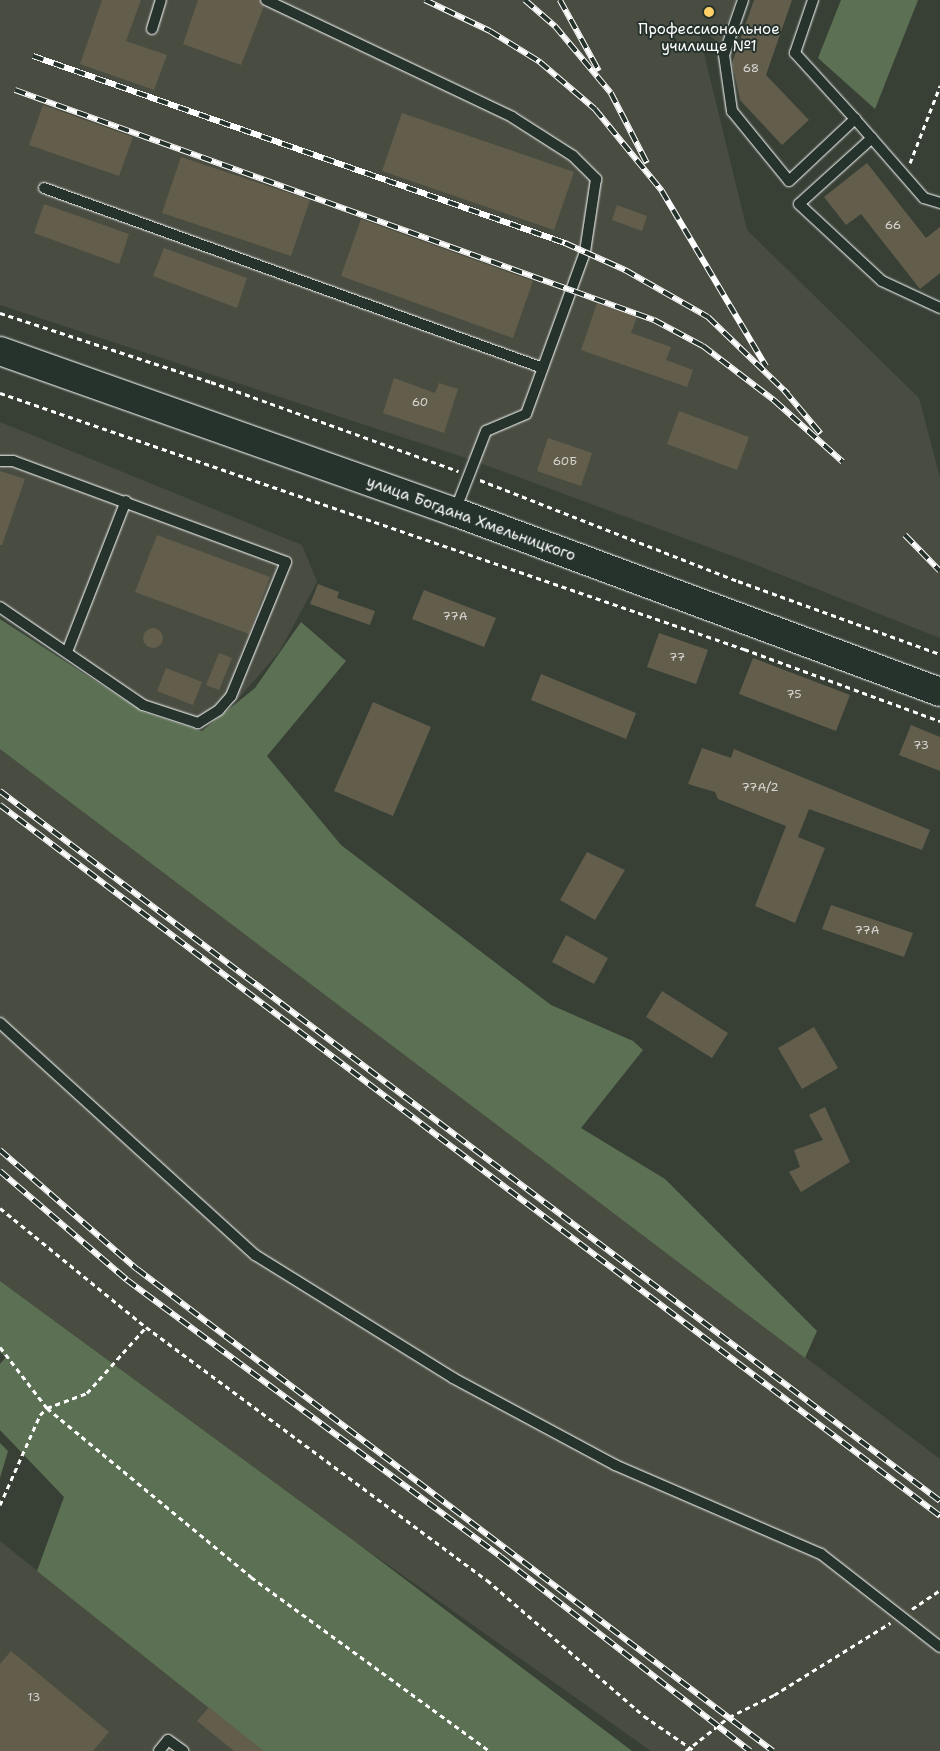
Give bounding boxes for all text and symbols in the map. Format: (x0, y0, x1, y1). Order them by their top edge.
marker: Профессиональное училище №1 (703, 6, 715, 18)
place label: Профессиональное училище №1 (638, 20, 780, 55)
house number: 68 (743, 62, 759, 76)
house number: 66 (885, 219, 901, 233)
house number: 60 (412, 396, 428, 410)
house number: 60Б (553, 455, 577, 469)
street label: улица Богдана Хмельницкого (364, 473, 578, 565)
house number: 77А (443, 610, 467, 624)
house number: 77 (669, 651, 685, 665)
house number: 75 (786, 688, 802, 702)
house number: 73 (913, 739, 929, 753)
house number: 77А/2 (741, 781, 779, 795)
house number: 77А (855, 924, 879, 938)
house number: 13 (28, 1691, 40, 1705)

